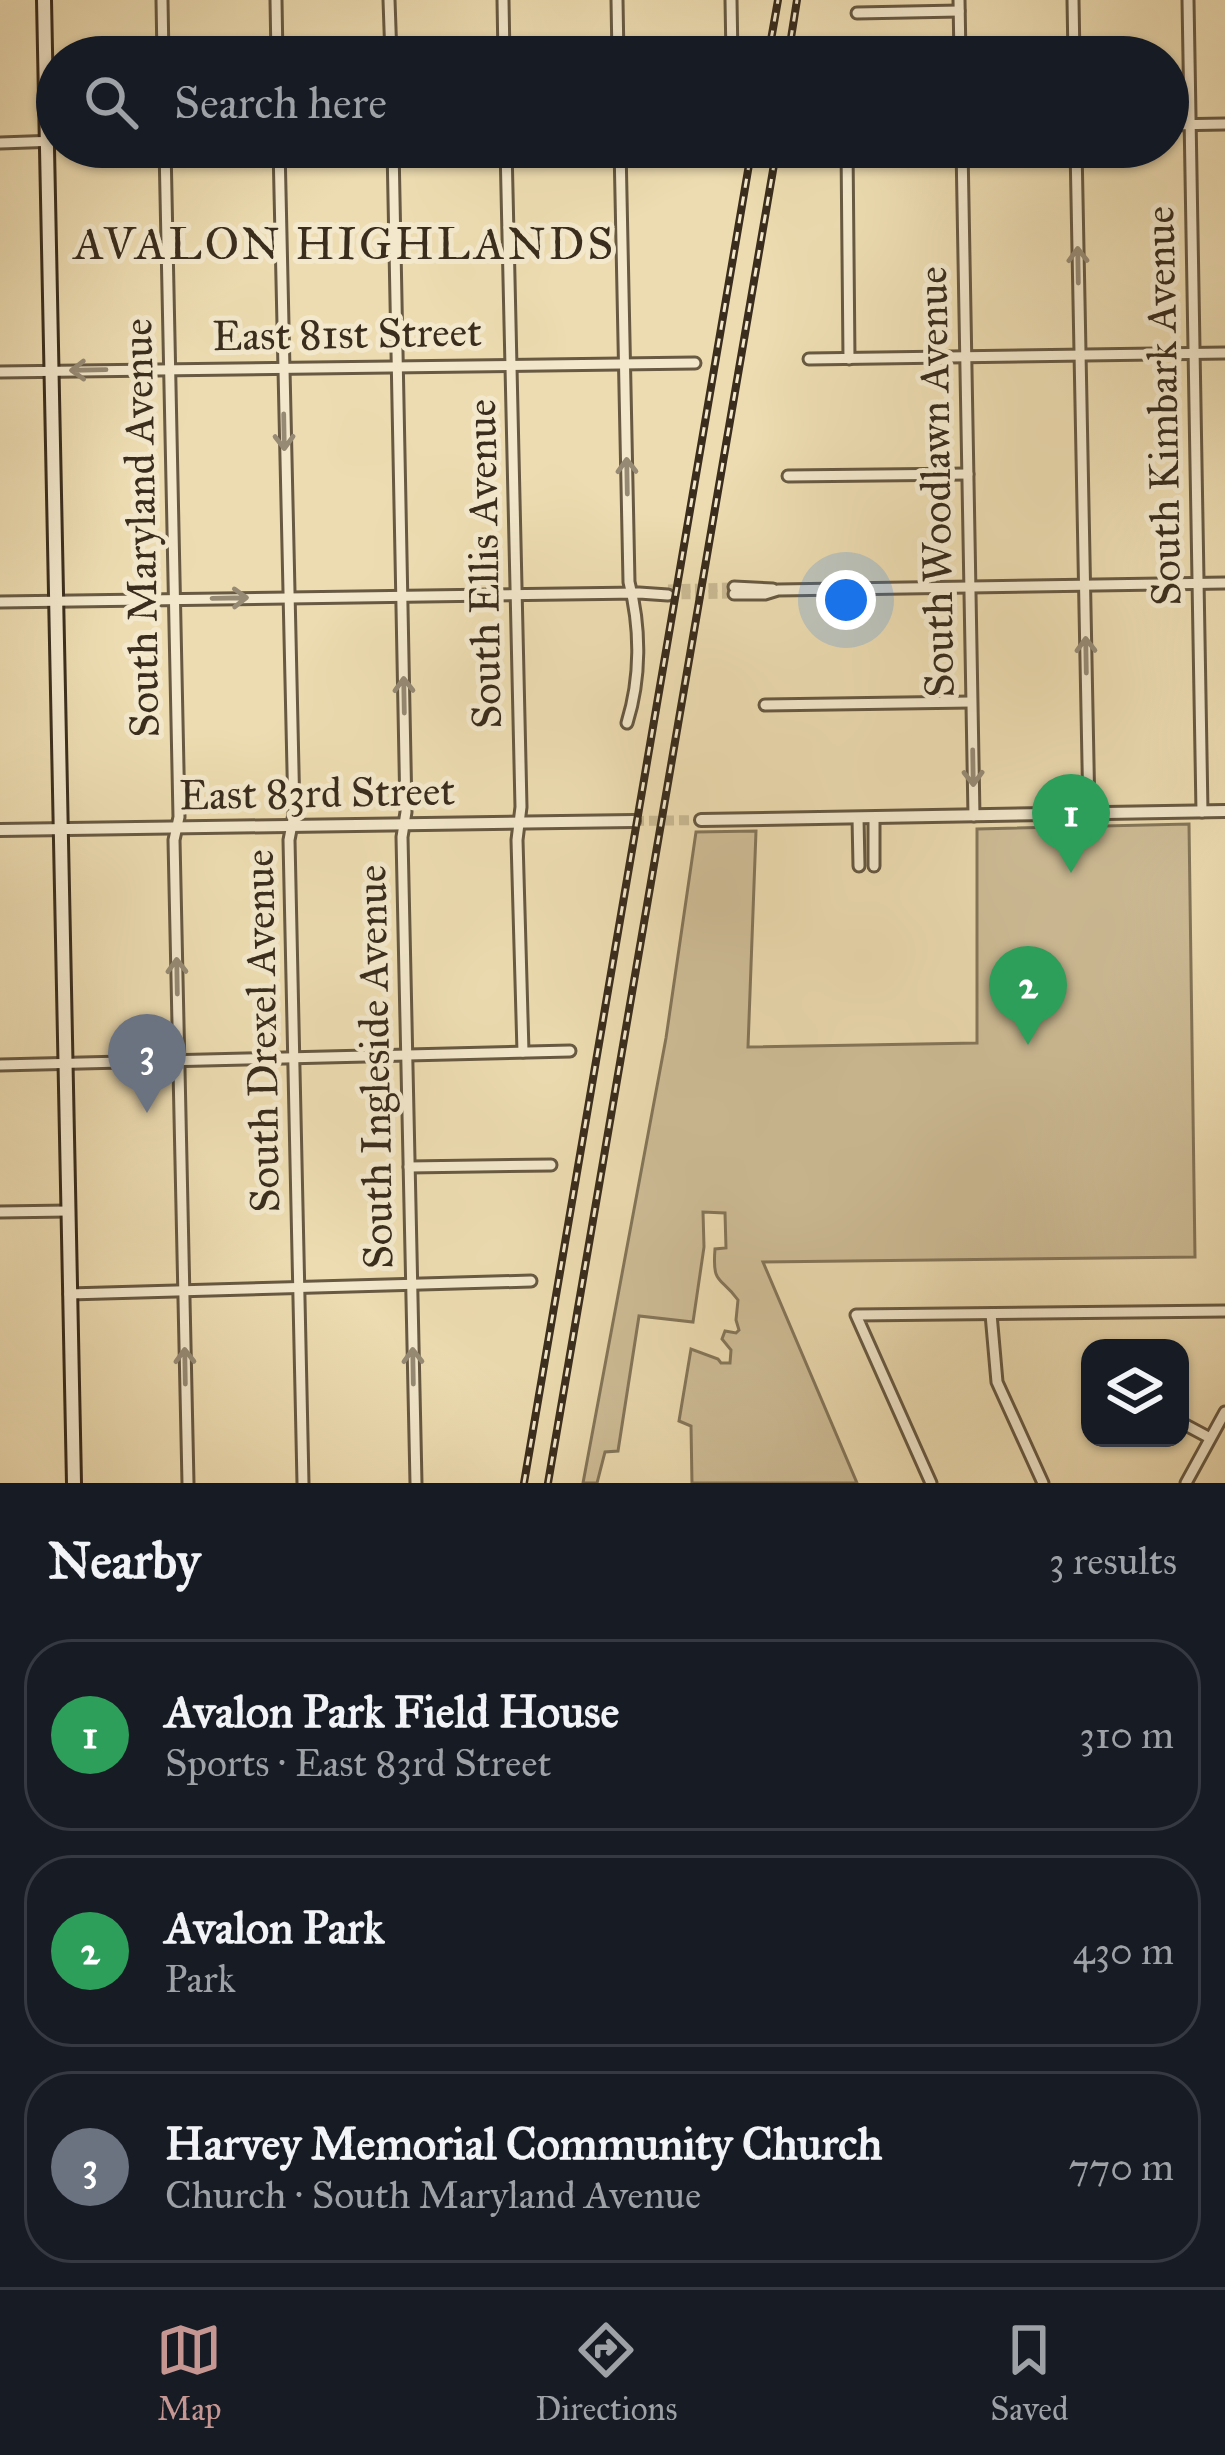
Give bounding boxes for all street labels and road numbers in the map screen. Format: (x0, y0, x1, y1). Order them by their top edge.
street label: South Kimbark Avenue (1134, 206, 1192, 606)
street label: South Woodlawn Avenue (906, 266, 966, 698)
street label: East 81st Street (212, 306, 482, 362)
street label: South Maryland Avenue (111, 318, 171, 738)
street label: South Ellis Avenue (455, 399, 513, 729)
street label: East 83rd Street (178, 765, 456, 821)
street label: South Drexel Avenue (233, 849, 291, 1213)
street label: South Ingleside Avenue (345, 864, 405, 1270)

